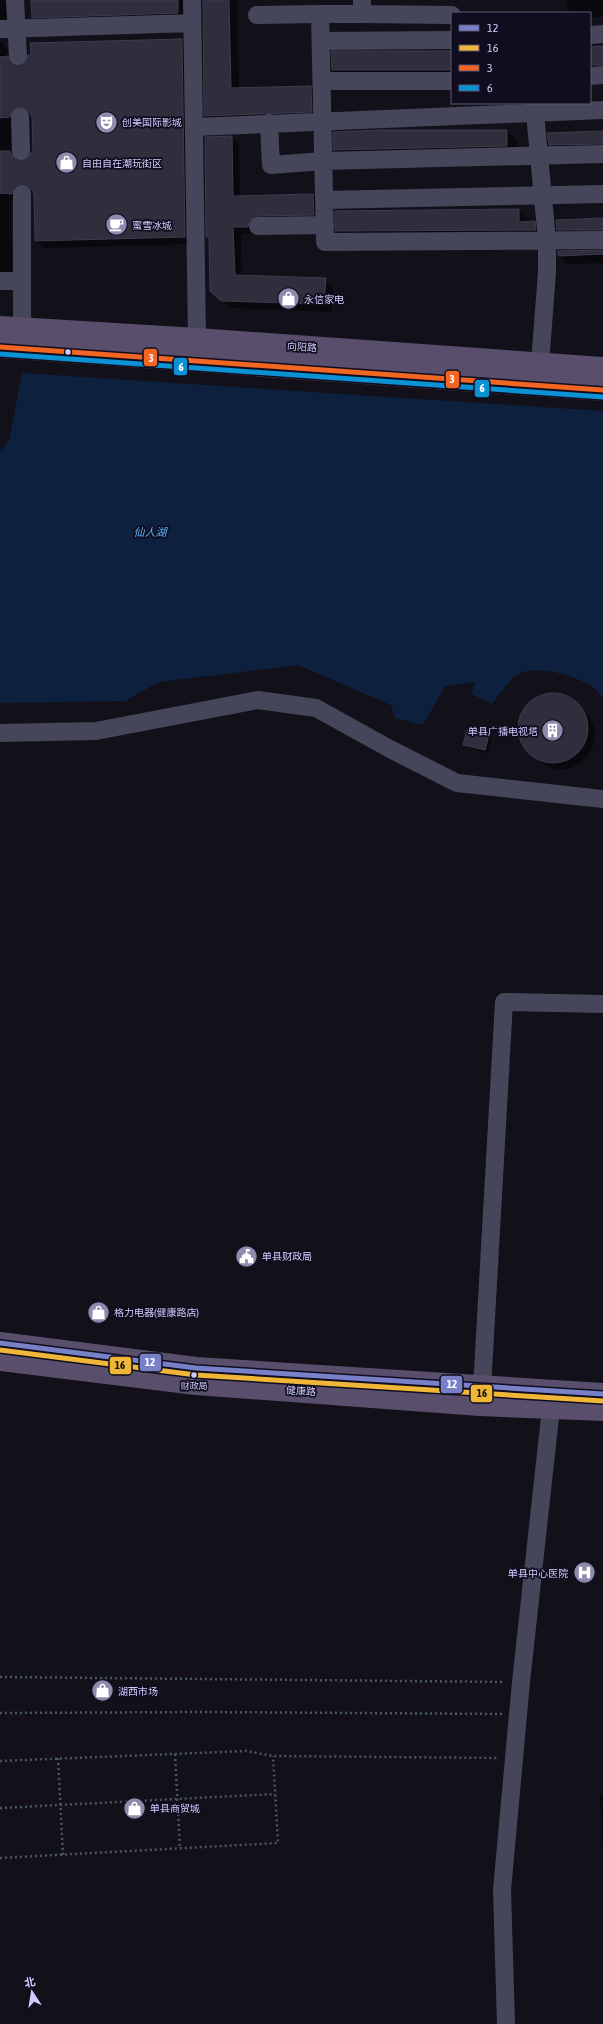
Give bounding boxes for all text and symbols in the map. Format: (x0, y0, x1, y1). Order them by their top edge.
legend (451, 12, 591, 104)
text: 12 (487, 21, 498, 35)
text: 16 (487, 41, 499, 55)
text: 3 (487, 61, 493, 75)
text: 6 (487, 81, 493, 95)
theatre icon: 创美国际影城 (93, 109, 119, 135)
place label: 创美国际影城 (122, 117, 182, 128)
shop icon: 自由自在潮玩街区 (54, 150, 80, 176)
place label: 自由自在潮玩街区 (82, 158, 162, 169)
cafe icon: 蜜雪冰城 (104, 212, 130, 238)
place label: 蜜雪冰城 (132, 220, 172, 231)
shop icon: 永信家电 (275, 286, 301, 312)
place label: 永信家电 (304, 294, 344, 305)
street label: 向阳路 (287, 340, 317, 354)
unlabelled marker (63, 347, 73, 357)
line badge: 3 (143, 348, 158, 367)
text: 3 (148, 352, 154, 364)
line badge: 6 (173, 357, 188, 376)
text: 6 (178, 361, 184, 373)
line badge: 3 (445, 370, 460, 389)
text: 3 (449, 373, 455, 385)
line badge: 6 (474, 379, 490, 398)
text: 6 (479, 382, 485, 394)
water label: 仙人湖 (134, 526, 168, 538)
building icon: 单县广播电视塔 (540, 718, 566, 744)
place label: 单县广播电视塔 (468, 726, 538, 737)
public building icon: 单县财政局 (233, 1243, 259, 1269)
place label: 单县财政局 (262, 1251, 312, 1262)
shop icon: 格力电器(健康路店) (86, 1299, 112, 1325)
place label: 格力电器(健康路店) (114, 1307, 199, 1318)
line badge: 12 (139, 1353, 162, 1372)
line badge: 16 (109, 1356, 132, 1375)
text: 12 (145, 1356, 155, 1368)
text: 16 (115, 1359, 125, 1371)
marker: 财政局 (189, 1370, 199, 1380)
line badge: 12 (440, 1375, 463, 1394)
text: 12 (447, 1378, 457, 1390)
place label: 财政局 (180, 1381, 208, 1391)
street label: 健康路 (286, 1384, 316, 1398)
line badge: 16 (470, 1384, 493, 1403)
text: 16 (477, 1387, 487, 1399)
hospital icon: 单县中心医院 (571, 1560, 597, 1586)
place label: 单县中心医院 (508, 1568, 568, 1579)
shop icon: 湖西市场 (89, 1678, 115, 1704)
place label: 湖西市场 (118, 1686, 158, 1697)
shop icon: 单县商贸城 (122, 1795, 148, 1821)
place label: 单县商贸城 (150, 1803, 200, 1814)
north arrow (12, 1972, 52, 2012)
text: 北 (23, 1975, 37, 1989)

